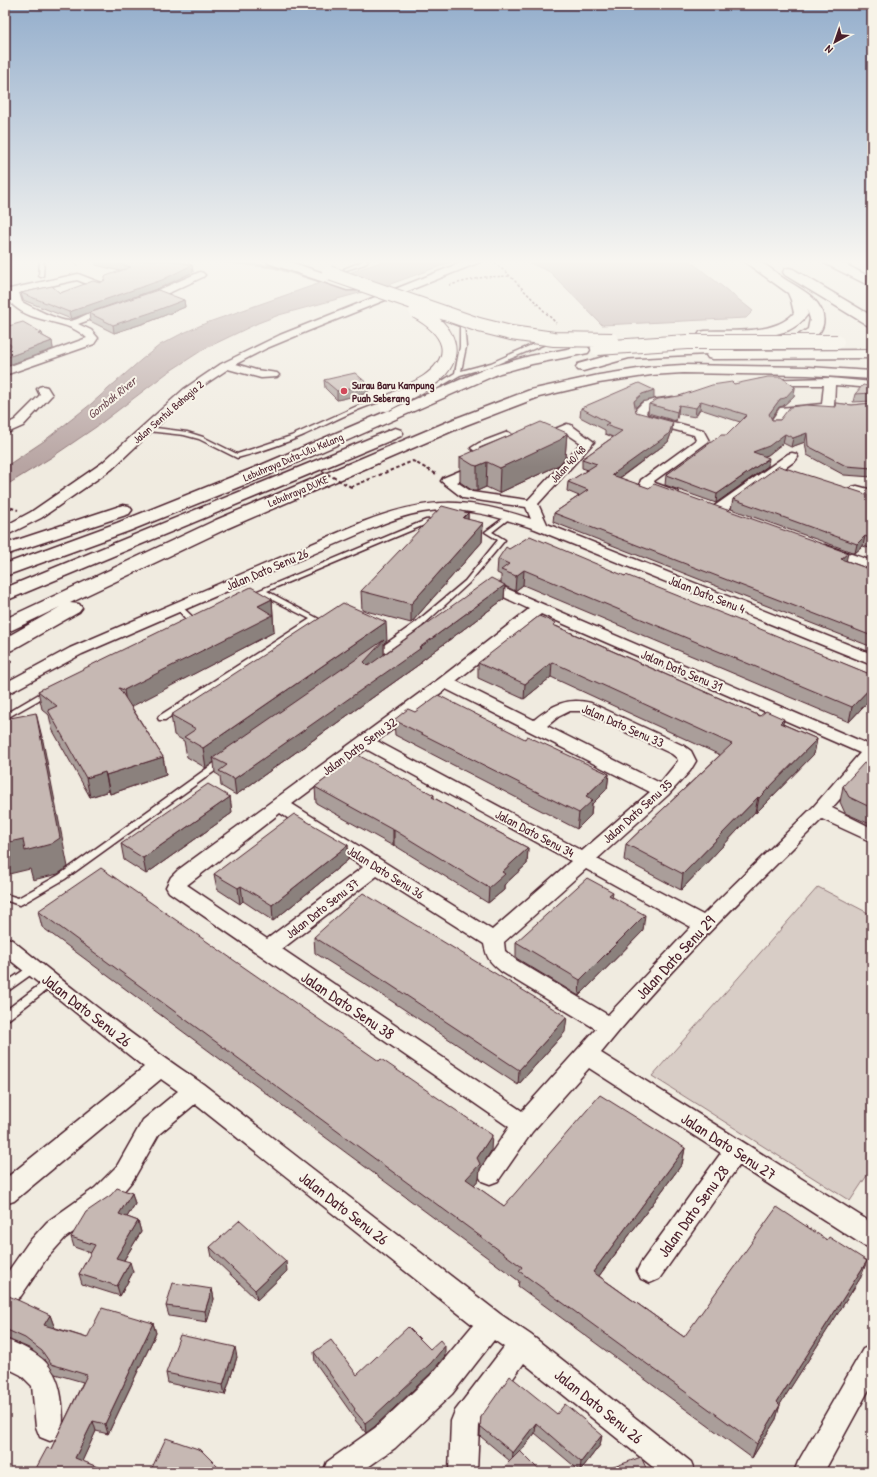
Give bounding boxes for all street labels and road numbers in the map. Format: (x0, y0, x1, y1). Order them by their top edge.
street label: Jalan Sentul Bahagia 2 (130, 377, 206, 447)
street label: Lebuhraya Duta-Ulu Kelang (241, 430, 345, 484)
street label: Jalan 40/48 (547, 442, 589, 485)
street label: Lebuhraya DUKE (266, 472, 330, 510)
street label: Jalan Dato Senu 26 (223, 544, 311, 594)
street label: Jalan Dato Senu 4 (666, 570, 748, 618)
street label: Jalan Dato Senu 31 (638, 645, 726, 695)
street label: Jalan Dato Senu 33 (579, 699, 667, 751)
street label: Jalan Dato Senu 32 (318, 713, 400, 779)
street label: Jalan Dato Senu 35 (598, 775, 676, 847)
street label: Jalan Dato Senu 34 (492, 805, 578, 861)
street label: Jalan Dato Senu 36 (344, 841, 428, 903)
street label: Jalan Dato Senu 37 (281, 874, 363, 942)
street label: Jalan Dato Senu 29 (630, 910, 720, 1004)
street label: Jalan Dato Senu 38 (297, 966, 399, 1044)
street label: Jalan Dato Senu 26 (38, 968, 136, 1052)
street label: Jalan Dato Senu 27 (677, 1107, 781, 1185)
street label: Jalan Dato Senu 28 (652, 1161, 734, 1261)
street label: Jalan Dato Senu 26 (295, 1166, 393, 1250)
street label: Jalan Dato Senu 26 (550, 1363, 648, 1449)

